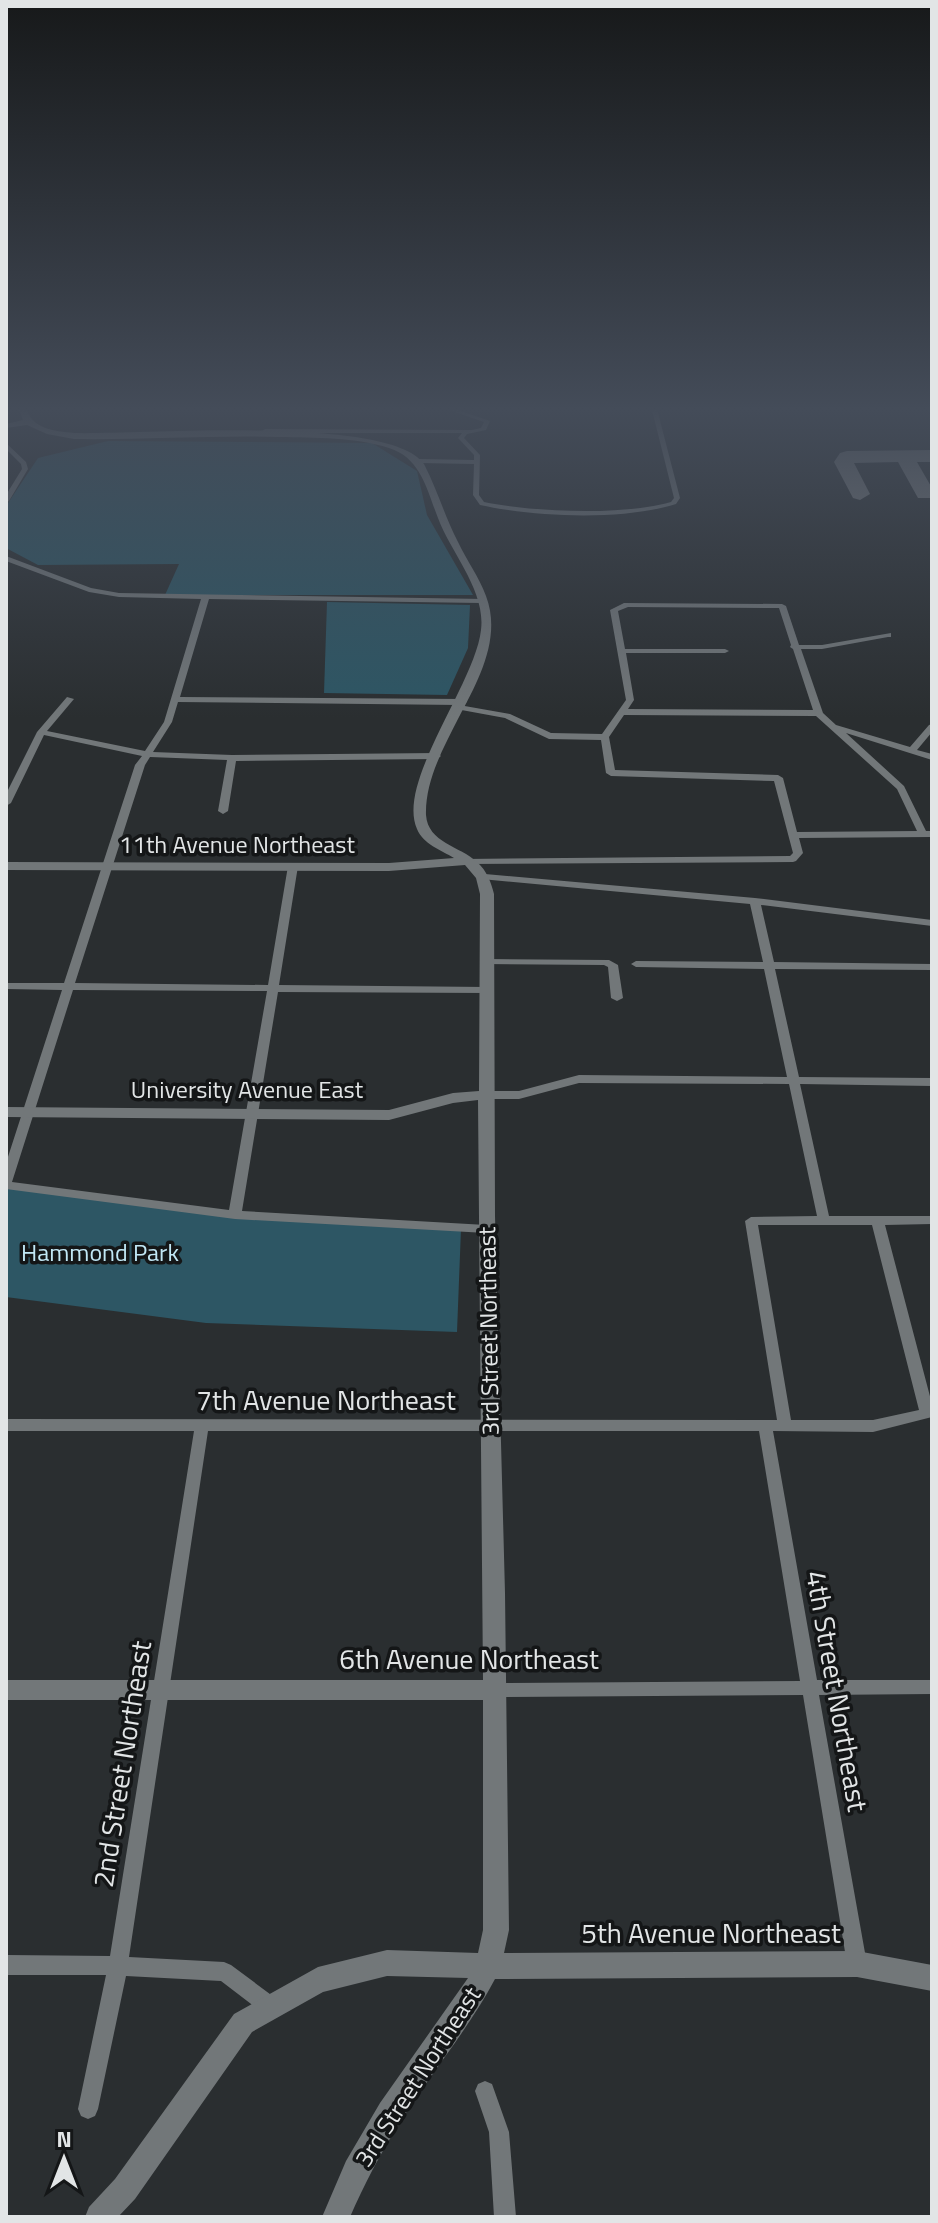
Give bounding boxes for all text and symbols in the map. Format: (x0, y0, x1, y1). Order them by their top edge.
street label: 11th Avenue Northeast (119, 826, 356, 862)
street label: University Avenue East (131, 1071, 364, 1107)
street label: 3rd Street Northeast (468, 1226, 508, 1436)
park label: Hammond Park (21, 1234, 179, 1270)
street label: 7th Avenue Northeast (196, 1378, 456, 1421)
street label: 4th Street Northeast (795, 1567, 880, 1815)
street label: 2nd Street Northeast (81, 1637, 162, 1890)
street label: 6th Avenue Northeast (339, 1637, 599, 1680)
street label: 5th Avenue Northeast (581, 1911, 841, 1954)
street label: 3rd Street Northeast (345, 1979, 489, 2174)
north arrow (24, 2119, 104, 2199)
text: N (56, 2122, 72, 2156)

